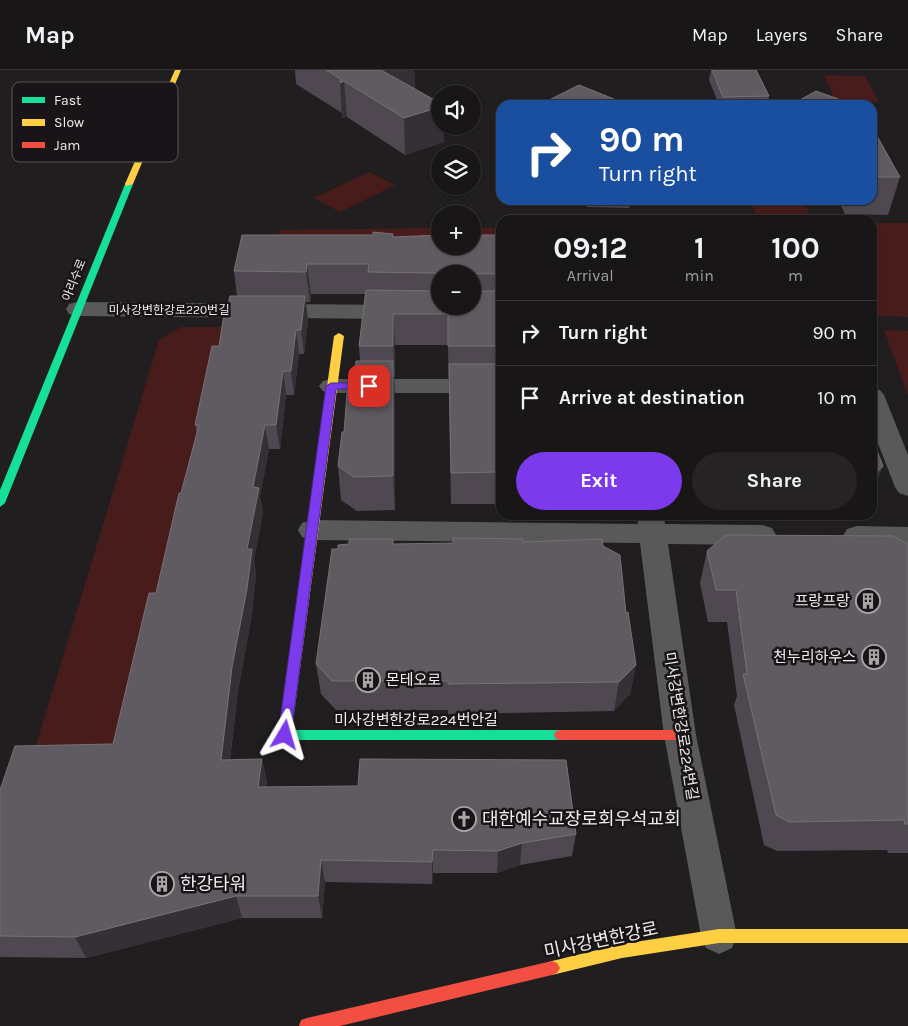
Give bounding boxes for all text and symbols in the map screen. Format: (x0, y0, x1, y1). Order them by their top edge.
text: Map (25, 21, 75, 49)
text: Map (692, 24, 728, 46)
text: Layers (756, 24, 808, 46)
text: Share (836, 24, 883, 46)
legend (12, 82, 178, 162)
map controls (431, 85, 481, 315)
button: sound (431, 85, 481, 135)
text: Fast (54, 92, 81, 109)
text: Slow (54, 114, 84, 131)
text: 90 m (599, 119, 685, 160)
icon: right (516, 120, 581, 185)
text: Jam (54, 137, 80, 154)
button: layers (431, 145, 481, 195)
text: Turn right (599, 161, 697, 187)
button: + (431, 205, 481, 255)
text: 09:12 (553, 230, 627, 266)
text: 1 (694, 230, 705, 266)
text: 100 (771, 230, 820, 266)
street label: 아리수로 (59, 257, 89, 303)
button: − (431, 265, 481, 315)
text: Arrival (567, 266, 614, 285)
text: min (685, 266, 714, 285)
text: m (788, 266, 803, 285)
street label: 미사강변한강로220번길 (109, 303, 229, 317)
icon: right (516, 319, 544, 347)
text: Turn right (559, 322, 648, 344)
text: 90 m (812, 322, 857, 344)
pin (348, 365, 390, 407)
icon: arrive (355, 372, 383, 400)
icon: arrive (516, 384, 544, 412)
text: Arrive at destination (559, 387, 745, 409)
text: 10 m (817, 387, 857, 409)
button: Exit (516, 452, 682, 510)
button: Share (692, 452, 857, 510)
building icon: 프랑프랑 (855, 588, 881, 614)
place label: 프랑프랑 (795, 592, 850, 610)
building icon: 천누리하우스 (861, 644, 887, 670)
place label: 천누리하우스 (773, 648, 856, 666)
street label: 미사강변한강로224번길 (660, 651, 702, 801)
building icon: 몬테오로 (355, 667, 381, 693)
place label: 몬테오로 (386, 671, 441, 689)
position arrow (258, 708, 310, 760)
street label: 미사강변한강로224번안길 (334, 711, 498, 729)
church icon: 대한예수교장로회우석교회 (451, 806, 477, 832)
place label: 대한예수교장로회우석교회 (482, 808, 681, 830)
building icon: 한강타워 (149, 871, 175, 897)
place label: 한강타워 (180, 873, 246, 895)
street label: 미사강변한강로 (542, 917, 660, 963)

